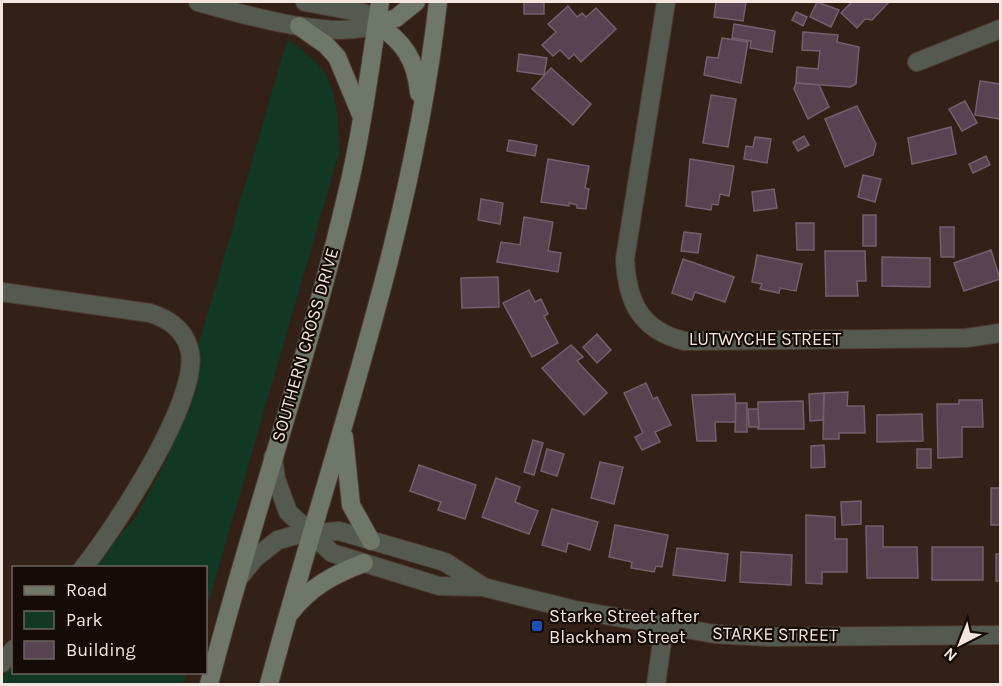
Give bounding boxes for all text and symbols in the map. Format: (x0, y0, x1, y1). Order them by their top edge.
street label: SOUTHERN CROSS DRIVE (267, 245, 343, 445)
street label: LUTWYCHE STREET (689, 328, 841, 350)
legend (12, 566, 207, 674)
text: Road (66, 579, 107, 601)
place label: Starke Street after Blackham Street (549, 605, 699, 648)
text: Park (66, 609, 103, 631)
north arrow (930, 614, 990, 674)
marker: Starke Street after Blackham Street (530, 619, 544, 633)
street label: STARKE STREET (712, 622, 838, 646)
text: Building (66, 639, 136, 661)
text: N (940, 644, 961, 666)

